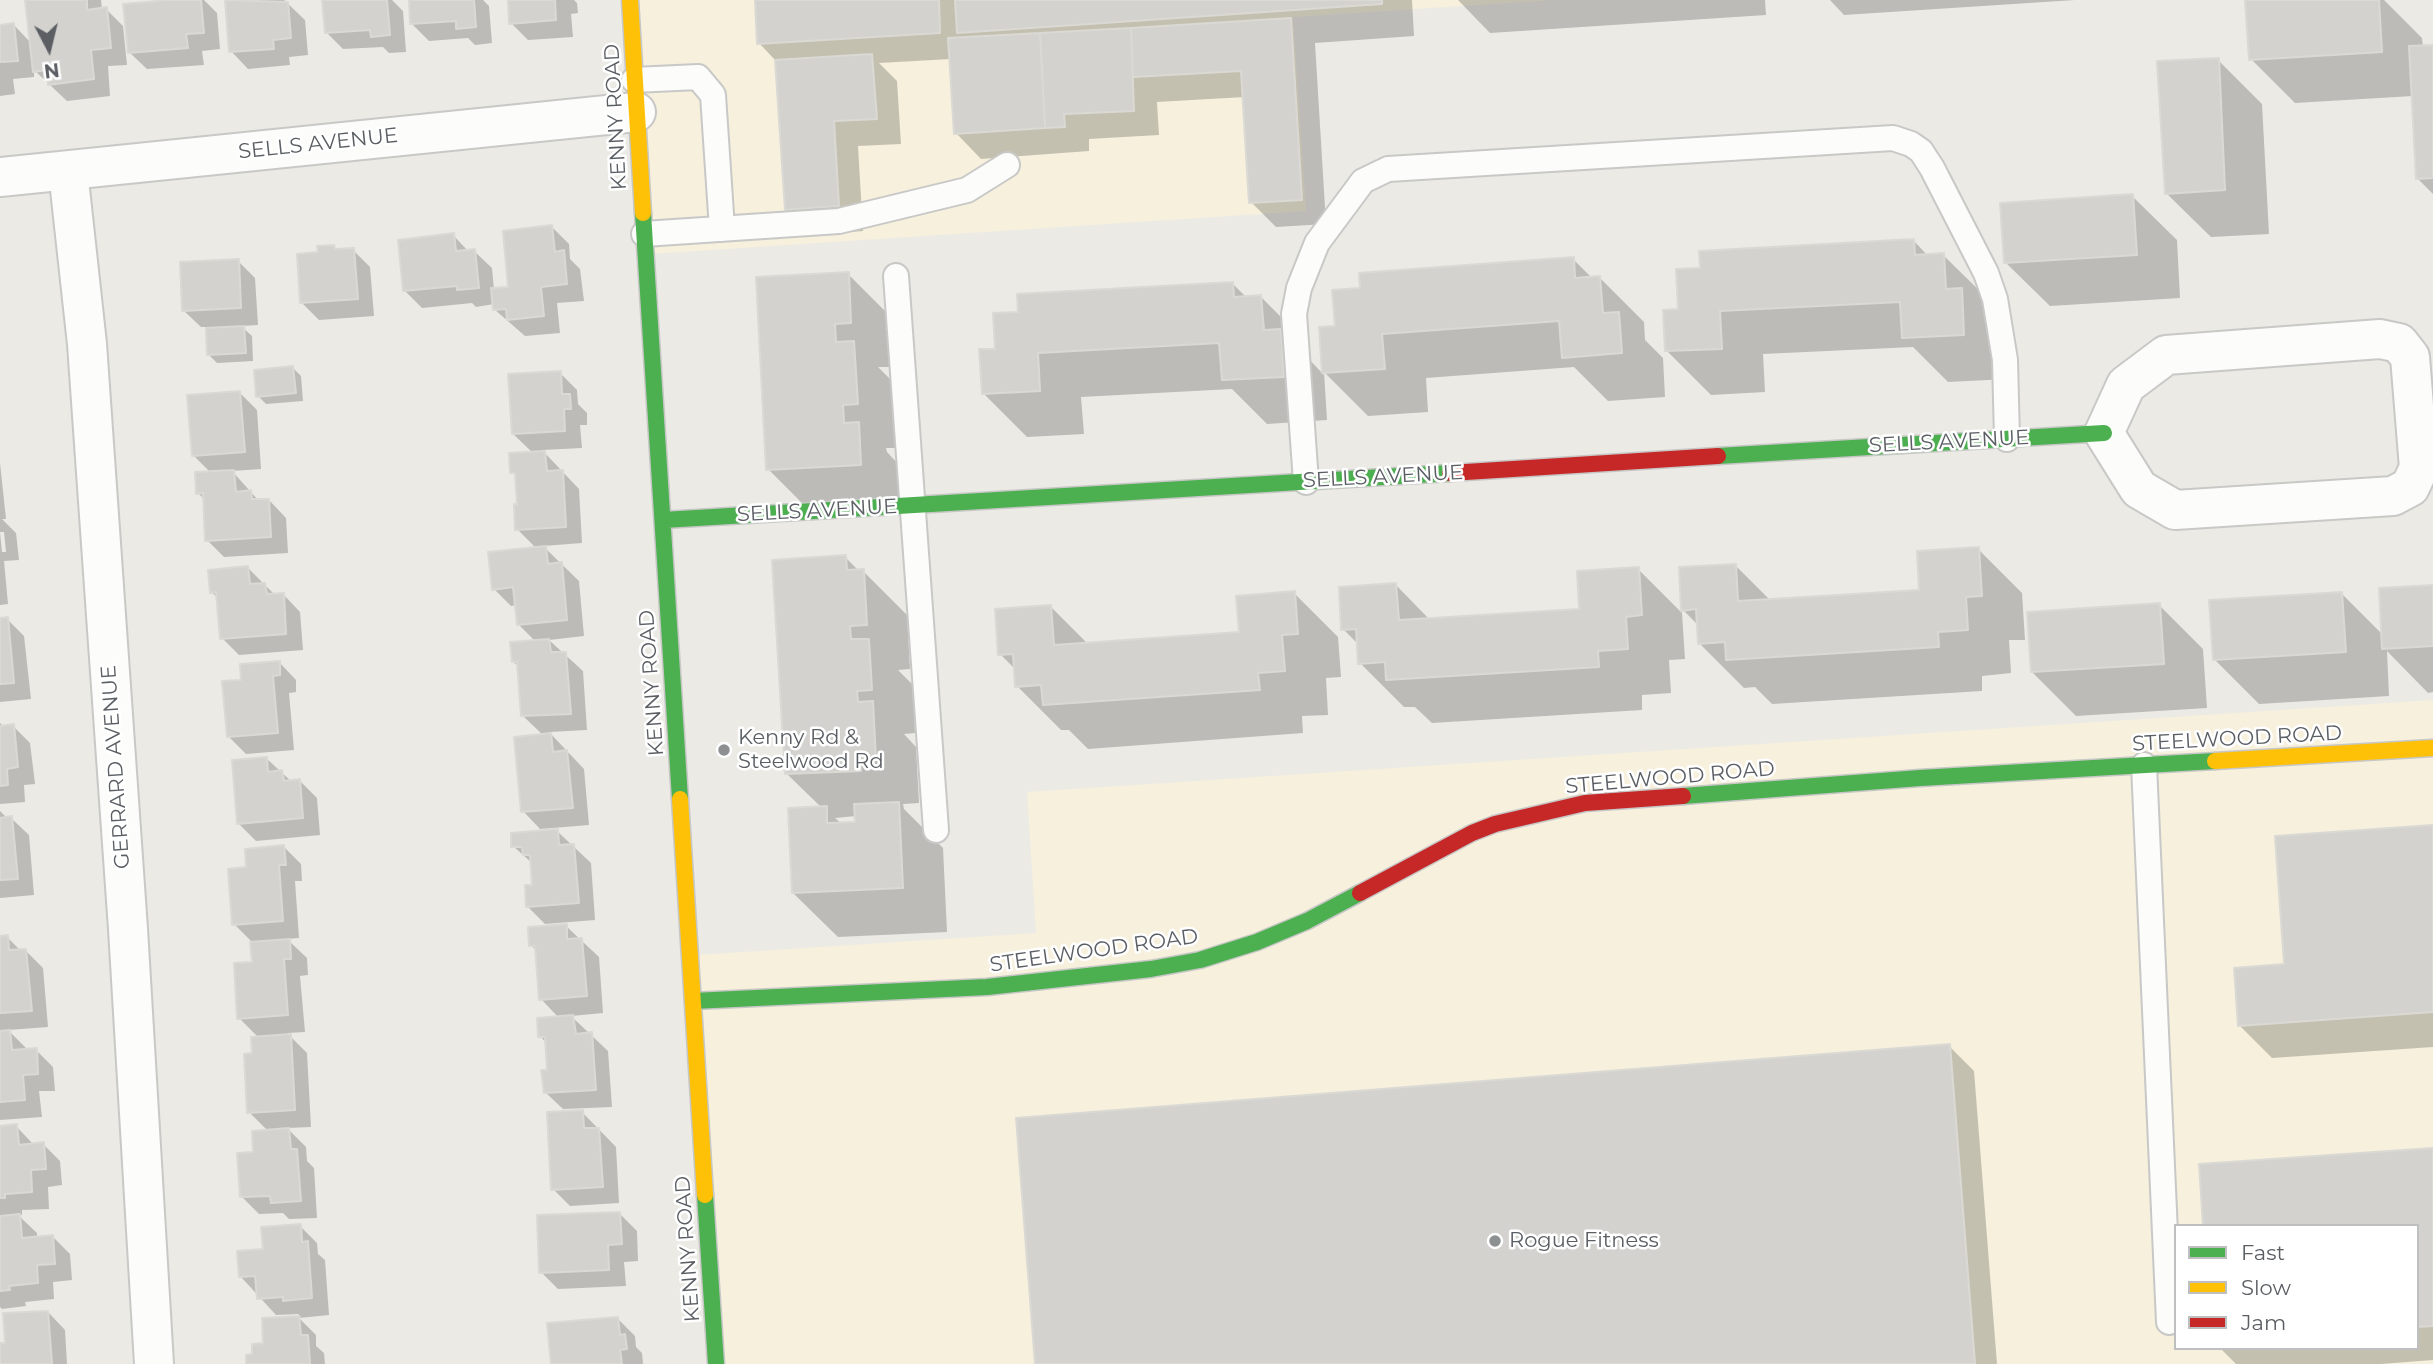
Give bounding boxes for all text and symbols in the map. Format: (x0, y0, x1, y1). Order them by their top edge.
north arrow (14, 14, 84, 84)
street label: KENNY ROAD (600, 43, 632, 191)
text: N (43, 58, 61, 83)
street label: SELLS AVENUE (237, 123, 399, 165)
street label: SELLS AVENUE (1868, 425, 2030, 459)
street label: SELLS AVENUE (1302, 460, 1464, 494)
street label: SELLS AVENUE (736, 494, 898, 528)
street label: KENNY ROAD (634, 609, 670, 757)
street label: GERRARD AVENUE (96, 664, 136, 870)
street label: STEELWOOD ROAD (2131, 721, 2343, 757)
place label: Kenny Rd & Steelwood Rd (738, 725, 884, 775)
marker: Kenny Rd & Steelwood Rd (716, 742, 732, 758)
street label: STEELWOOD ROAD (1564, 756, 1776, 800)
street label: STEELWOOD ROAD (988, 924, 1200, 978)
street label: KENNY ROAD (670, 1175, 706, 1323)
legend (2174, 1224, 2419, 1350)
place label: Rogue Fitness (1509, 1228, 1659, 1254)
marker: Rogue Fitness (1487, 1233, 1503, 1249)
text: Fast (2241, 1240, 2285, 1265)
text: Slow (2241, 1275, 2291, 1300)
text: Jam (2241, 1310, 2286, 1335)

